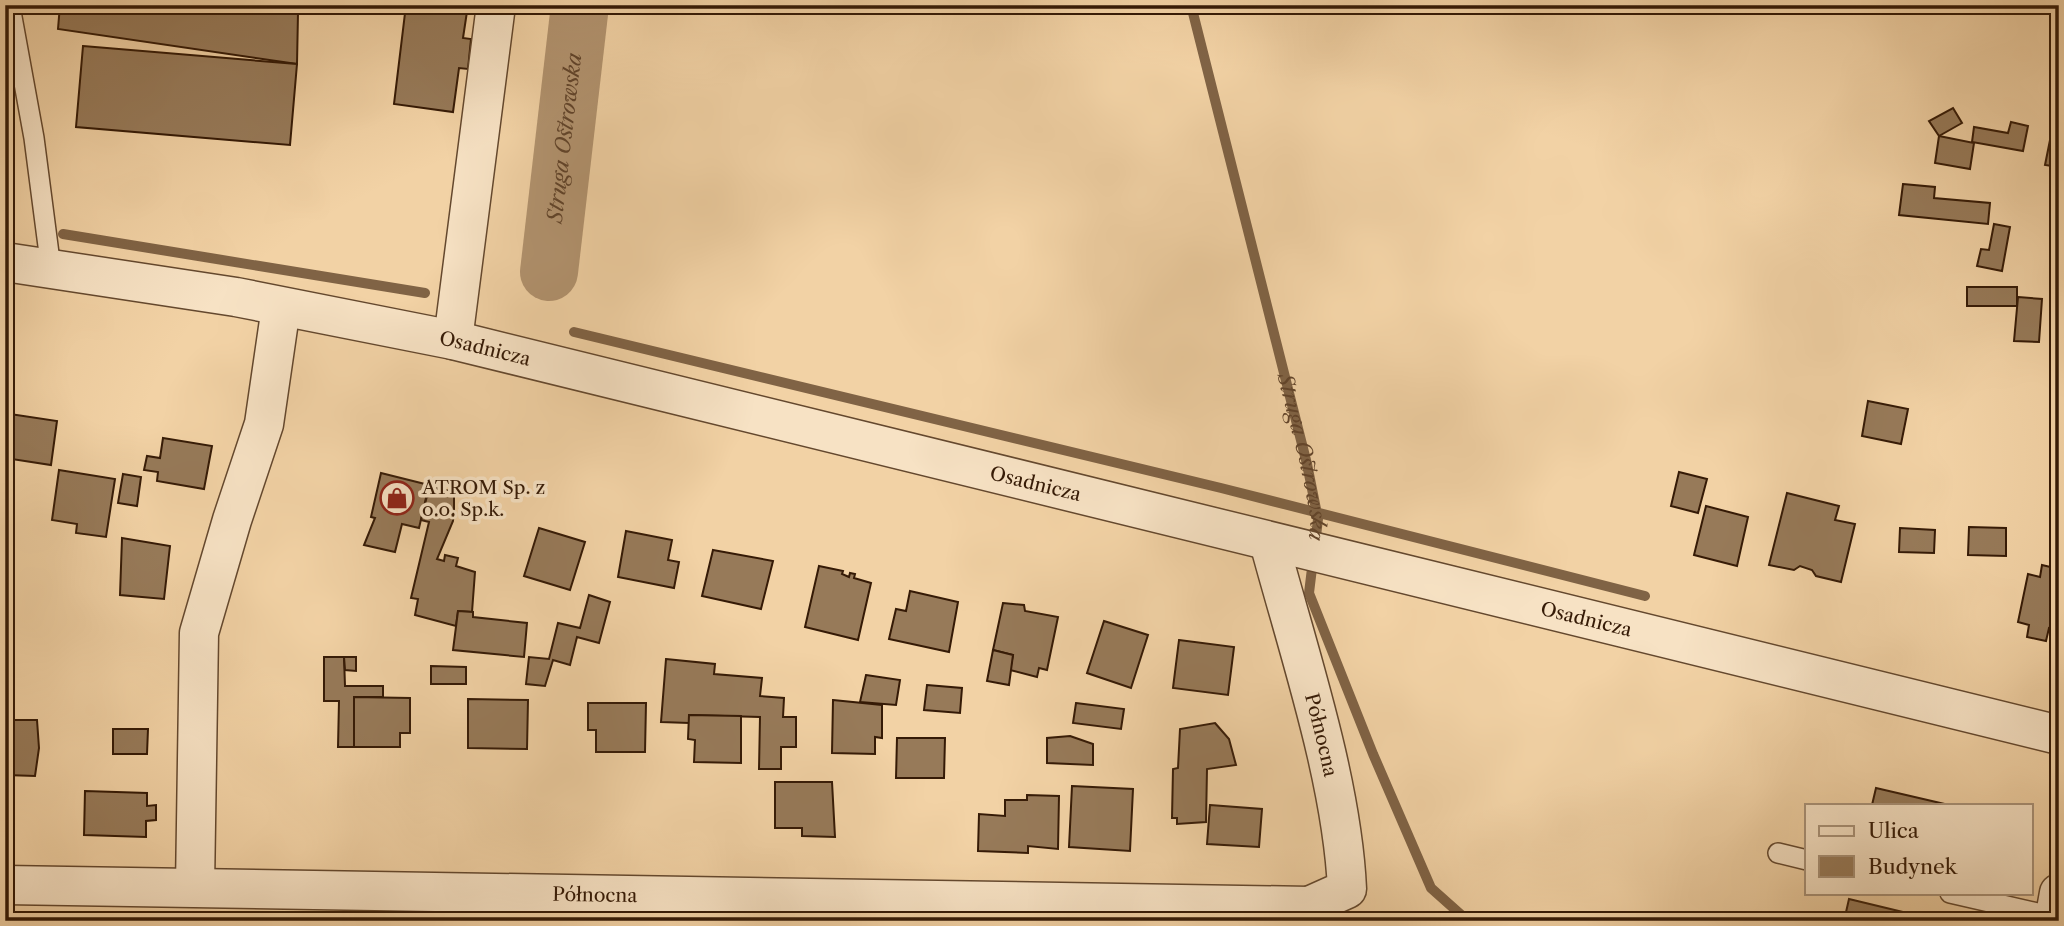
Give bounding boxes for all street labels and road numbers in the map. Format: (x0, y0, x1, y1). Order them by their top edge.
street label: Osadnicza (437, 327, 533, 371)
street label: Osadnicza (988, 462, 1084, 506)
street label: Osadnicza (1538, 597, 1634, 642)
street label: Północna (1300, 691, 1342, 779)
street label: Północna (552, 883, 638, 907)

